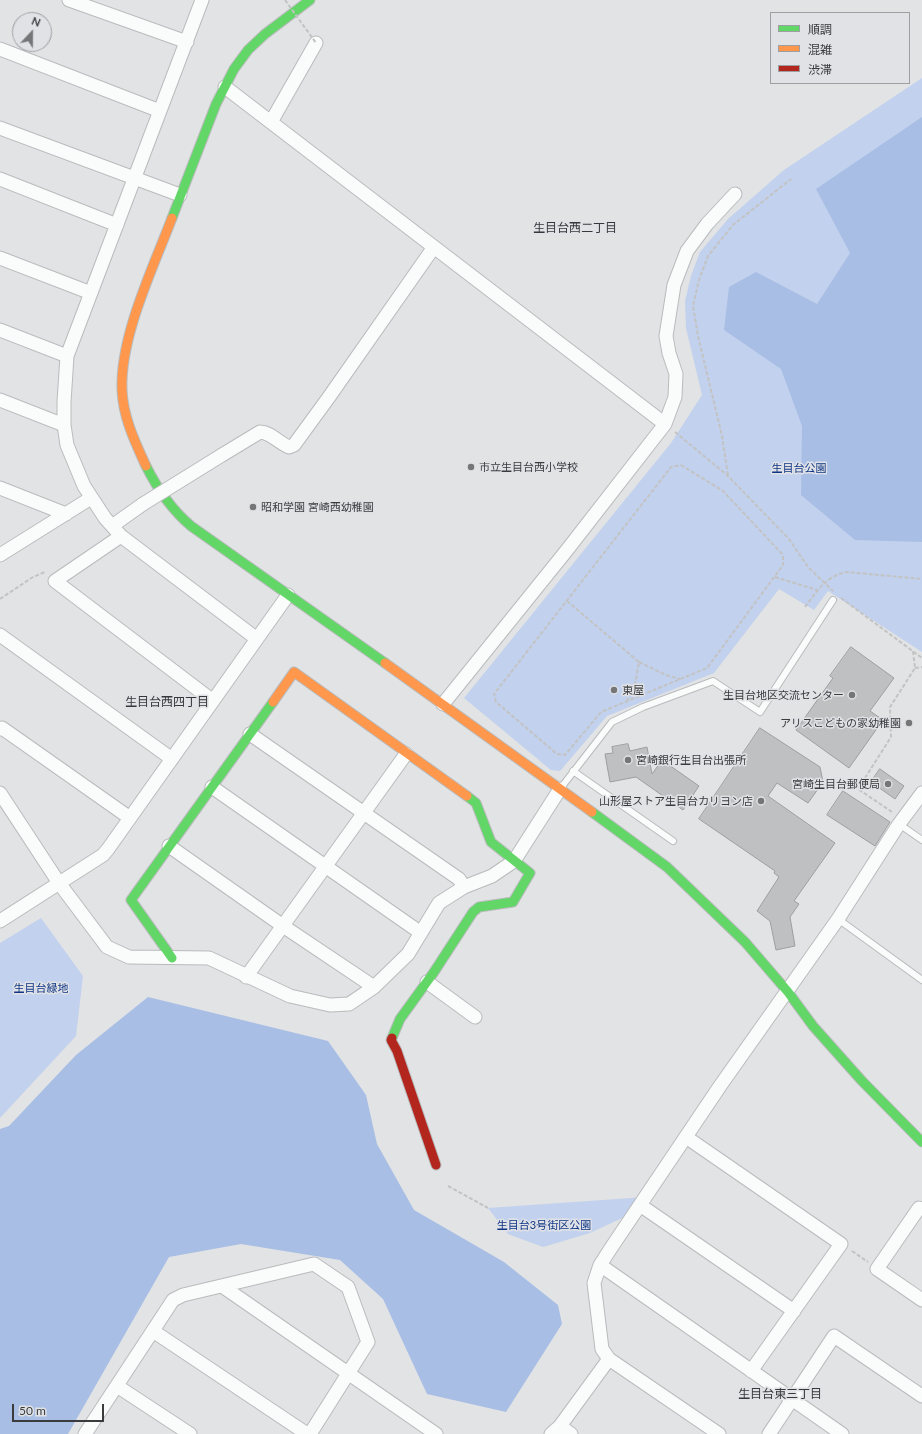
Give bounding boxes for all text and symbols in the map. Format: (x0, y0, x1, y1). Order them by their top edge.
north arrow (12, 12, 52, 52)
legend (770, 12, 910, 84)
text: N (30, 14, 43, 29)
text: 順調 (808, 22, 832, 37)
text: 混雑 (808, 42, 832, 57)
text: 渋滞 (808, 62, 832, 77)
district label: 生目台西二丁目 (533, 221, 617, 235)
place label: 市立生目台西小学校 (479, 460, 578, 474)
park label: 生目台公園 (772, 461, 826, 475)
marker: 市立生目台西小学校 (466, 462, 476, 472)
place label: 昭和学園 宮崎西幼稚園 (261, 500, 374, 514)
marker: 昭和学園 宮崎西幼稚園 (248, 502, 258, 512)
place label: 東屋 (622, 683, 644, 697)
marker: 東屋 (609, 685, 619, 695)
place label: 生目台地区交流センター (723, 688, 844, 702)
marker: 生目台地区交流センター (847, 690, 857, 700)
district label: 生目台西四丁目 (125, 695, 209, 709)
place label: アリスこどもの家幼稚園 (780, 716, 901, 730)
marker: アリスこどもの家幼稚園 (904, 718, 914, 728)
place label: 宮崎銀行生目台出張所 (636, 753, 746, 767)
marker: 宮崎銀行生目台出張所 (623, 755, 633, 765)
place label: 宮崎生目台郵便局 (792, 777, 880, 791)
marker: 宮崎生目台郵便局 (883, 779, 893, 789)
place label: 山形屋ストア生目台カリヨン店 (599, 794, 753, 808)
marker: 山形屋ストア生目台カリヨン店 (756, 796, 766, 806)
park label: 生目台緑地 (14, 981, 68, 995)
park label: 生目台3号街区公園 (497, 1218, 591, 1232)
district label: 生目台東三丁目 (738, 1387, 822, 1401)
scale bar (14, 1396, 106, 1422)
text: 50 m (19, 1403, 46, 1418)

